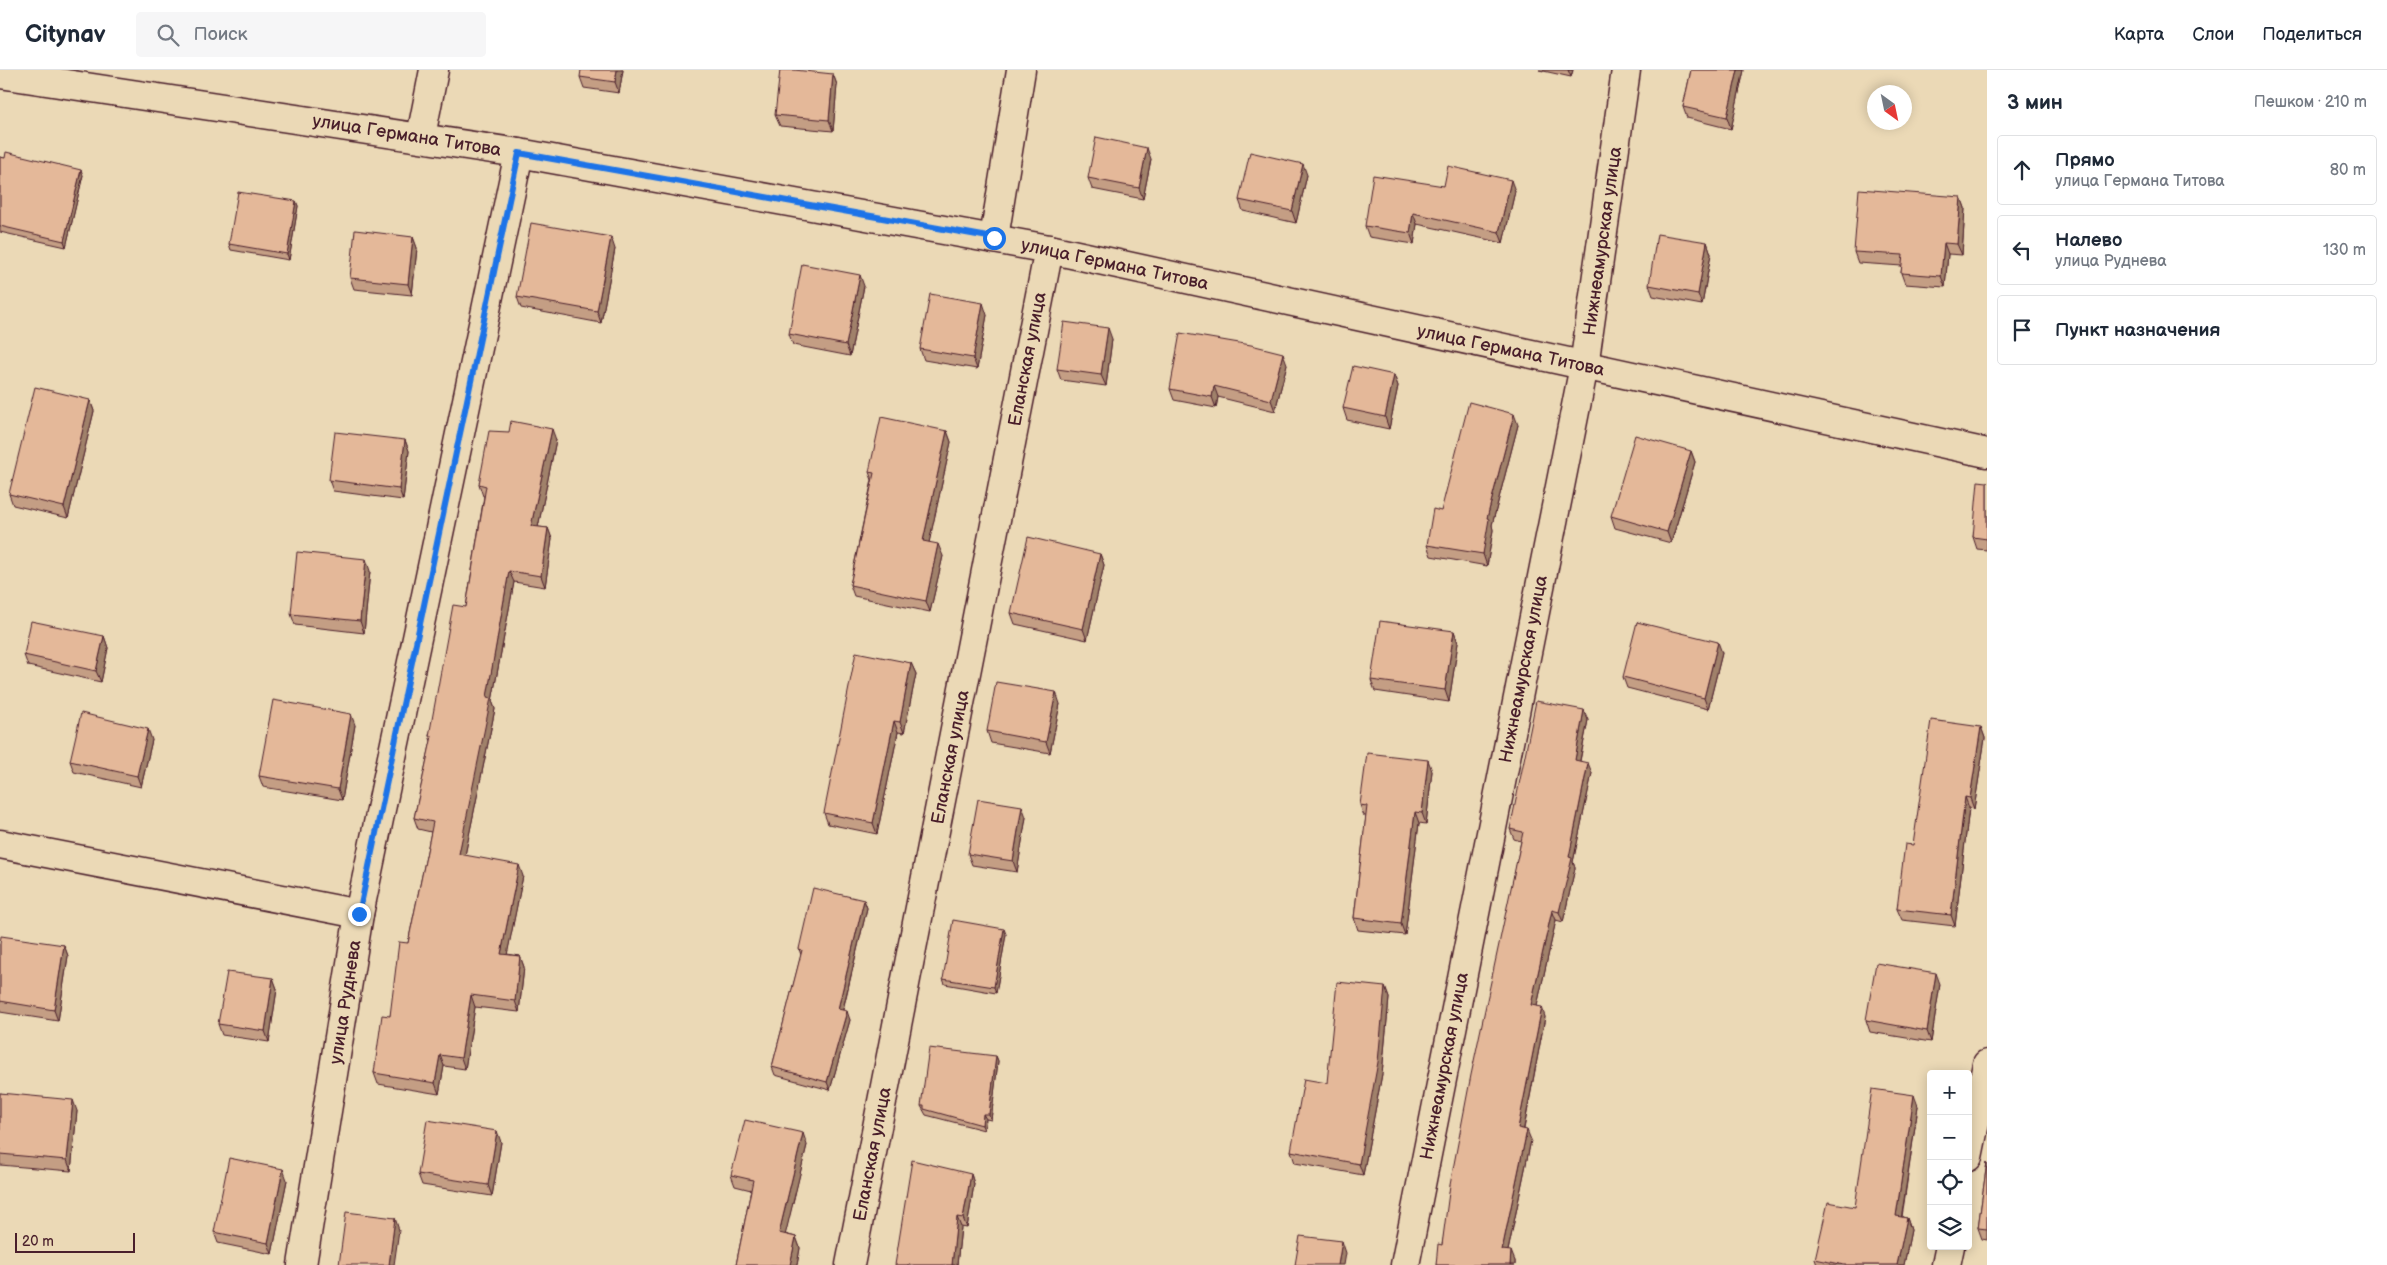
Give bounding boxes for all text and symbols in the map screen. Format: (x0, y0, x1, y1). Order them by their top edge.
search box (136, 12, 486, 57)
text: Citynav (25, 20, 106, 49)
icon: search (154, 21, 182, 49)
text: Поиск (194, 23, 248, 46)
text: Карта (2114, 24, 2164, 45)
text: Слои (2192, 24, 2234, 45)
text: Поделиться (2262, 24, 2362, 45)
north arrow (1867, 85, 1912, 130)
text: 3 мин (2007, 90, 2063, 115)
text: Пешком · 210 m (2254, 93, 2367, 112)
street label: улица Германа Титова (311, 110, 503, 161)
street label: Нижнеамурская улица (1579, 145, 1626, 337)
text: Прямо (2055, 149, 2115, 172)
icon: ahead (2008, 156, 2036, 184)
text: 80 m (2330, 161, 2366, 180)
text: улица Германа Титова (2055, 172, 2225, 191)
route start (983, 227, 1006, 250)
text: Налево (2055, 229, 2122, 252)
street label: улица Германа Титова (1019, 234, 1211, 295)
icon: left (2008, 236, 2036, 264)
text: 130 m (2323, 241, 2366, 260)
text: улица Руднева (2055, 252, 2167, 271)
street label: Еланская улица (1004, 290, 1051, 428)
icon: arrive (2008, 316, 2036, 344)
text: Пункт назначения (2055, 319, 2220, 342)
street label: улица Германа Титова (1415, 320, 1607, 381)
street label: Нижнеамурская улица (1495, 573, 1552, 765)
street label: Еланская улица (927, 688, 974, 826)
route end (348, 903, 371, 926)
street label: улица Руднева (325, 938, 366, 1066)
street label: Нижнеамурская улица (1416, 970, 1473, 1162)
map controls (1927, 1070, 1972, 1250)
button: + (1927, 1070, 1972, 1115)
street label: Еланская улица (849, 1085, 896, 1223)
button: − (1927, 1115, 1972, 1160)
button: locate (1927, 1160, 1972, 1205)
button: layers (1927, 1205, 1972, 1250)
scale bar (15, 1230, 135, 1253)
text: 20 m (22, 1233, 54, 1250)

